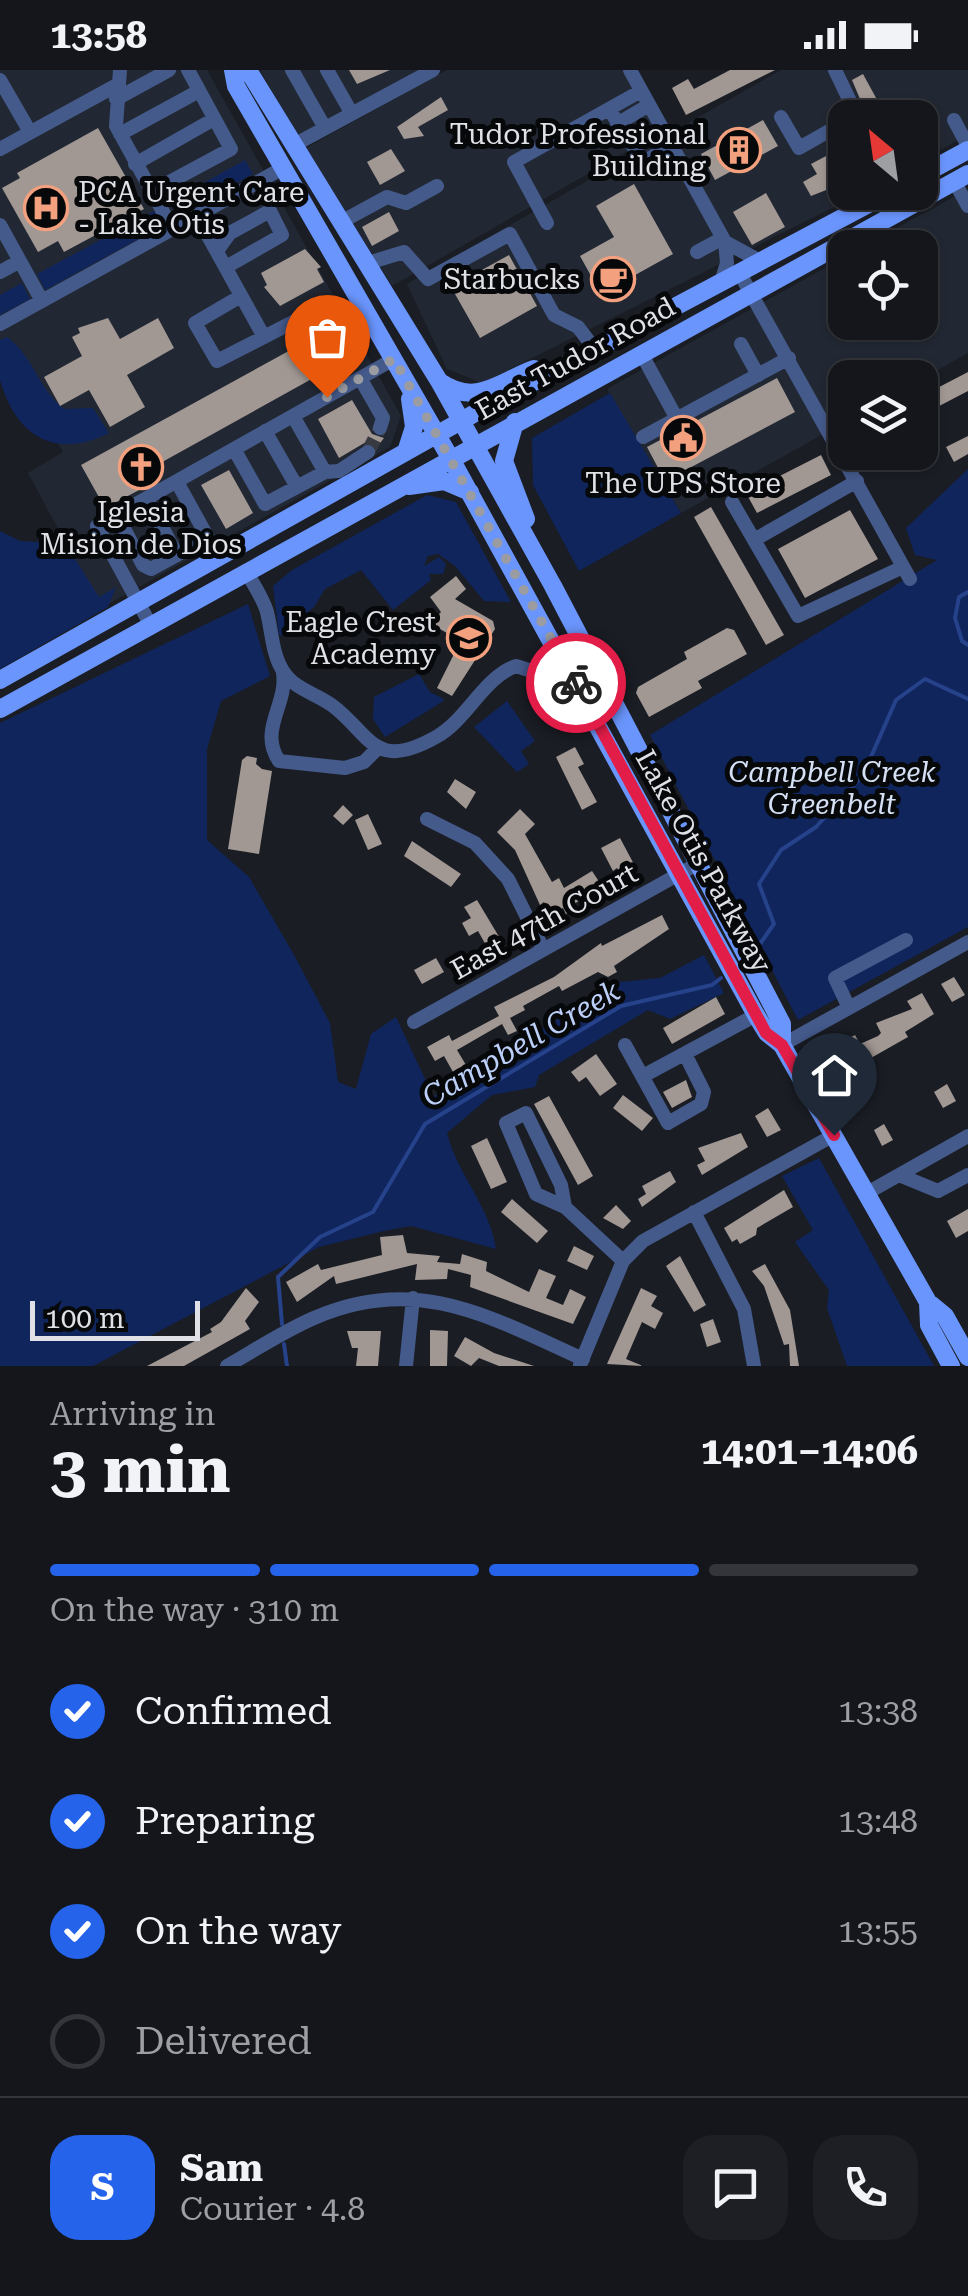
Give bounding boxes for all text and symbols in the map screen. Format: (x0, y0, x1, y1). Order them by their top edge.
text: 13:58 (50, 13, 147, 57)
north arrow (828, 100, 938, 210)
map controls (828, 100, 938, 470)
place label: Tudor Professional Building (449, 118, 706, 183)
building icon: Tudor Professional Building (716, 127, 762, 173)
place label: PCA Urgent Care - Lake Otis (78, 176, 304, 241)
hospital icon: PCA Urgent Care - Lake Otis (23, 185, 69, 231)
button: locate (828, 230, 938, 340)
cafe icon: Starbucks (590, 256, 636, 302)
place label: Starbucks (444, 263, 580, 296)
street label: East Tudor Road (470, 290, 681, 427)
pin (285, 295, 370, 398)
icon: bag (300, 310, 355, 365)
button: layers (828, 360, 938, 470)
public building icon: The UPS Store (660, 415, 706, 461)
church icon: Iglesia Mision de Dios (118, 444, 164, 490)
place label: The UPS Store (585, 467, 781, 500)
place label: Iglesia Mision de Dios (40, 496, 242, 561)
place label: Eagle Crest Academy (285, 606, 436, 671)
school or university icon: Eagle Crest Academy (446, 615, 492, 661)
courier (526, 633, 626, 733)
icon: bike (549, 656, 604, 711)
street label: Lake Otis Parkway (629, 744, 779, 979)
park label: Campbell Creek Greenbelt (728, 756, 936, 821)
street label: East 47th Court (445, 857, 643, 986)
water label: Campbell Creek (416, 973, 626, 1114)
pin (792, 1033, 877, 1136)
icon: home (807, 1048, 862, 1103)
scale bar (30, 1296, 200, 1340)
text: 100 m (45, 1302, 125, 1335)
text: Arriving in (50, 1395, 215, 1433)
text: 14:01–14:06 (701, 1429, 918, 1473)
text: 3 min (50, 1432, 231, 1508)
text: On the way · 310 m (50, 1591, 339, 1629)
icon: check (50, 1684, 105, 1739)
text: Confirmed (135, 1689, 332, 1733)
text: 13:38 (838, 1692, 918, 1730)
icon: check (50, 1794, 105, 1849)
text: Preparing (135, 1799, 315, 1843)
text: 13:48 (838, 1802, 918, 1840)
icon: check (50, 1904, 105, 1959)
text: On the way (135, 1909, 341, 1953)
text: 13:55 (838, 1912, 918, 1950)
text: Delivered (135, 2019, 312, 2063)
button: chat (683, 2135, 788, 2240)
button: phone (813, 2135, 918, 2240)
text: Sam (180, 2146, 263, 2190)
text: S (91, 2165, 114, 2209)
text: Courier · 4.8 (180, 2190, 365, 2228)

